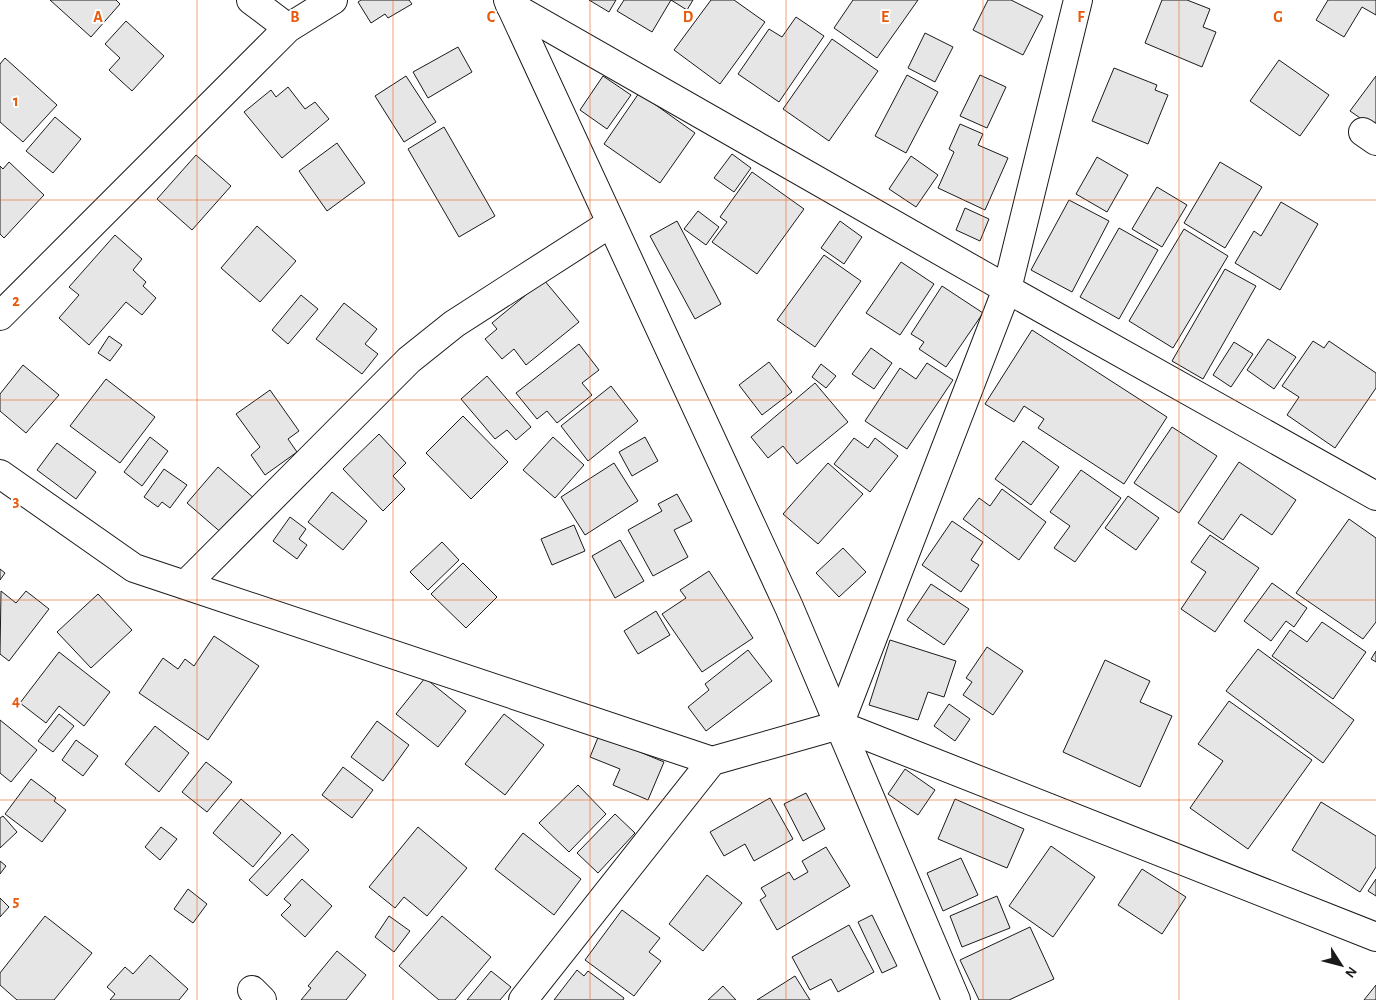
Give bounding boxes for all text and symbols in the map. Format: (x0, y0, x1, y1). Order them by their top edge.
text: A (93, 9, 103, 25)
text: B (290, 9, 300, 25)
text: C (487, 9, 496, 25)
text: D (683, 9, 694, 25)
text: E (881, 9, 889, 25)
text: F (1077, 9, 1085, 25)
text: G (1273, 9, 1283, 25)
text: 1 (13, 93, 19, 109)
text: 2 (12, 293, 20, 309)
text: 3 (13, 493, 20, 509)
text: 4 (12, 693, 20, 709)
text: 5 (13, 893, 20, 909)
north arrow (1316, 940, 1366, 990)
text: N (1342, 964, 1359, 980)

